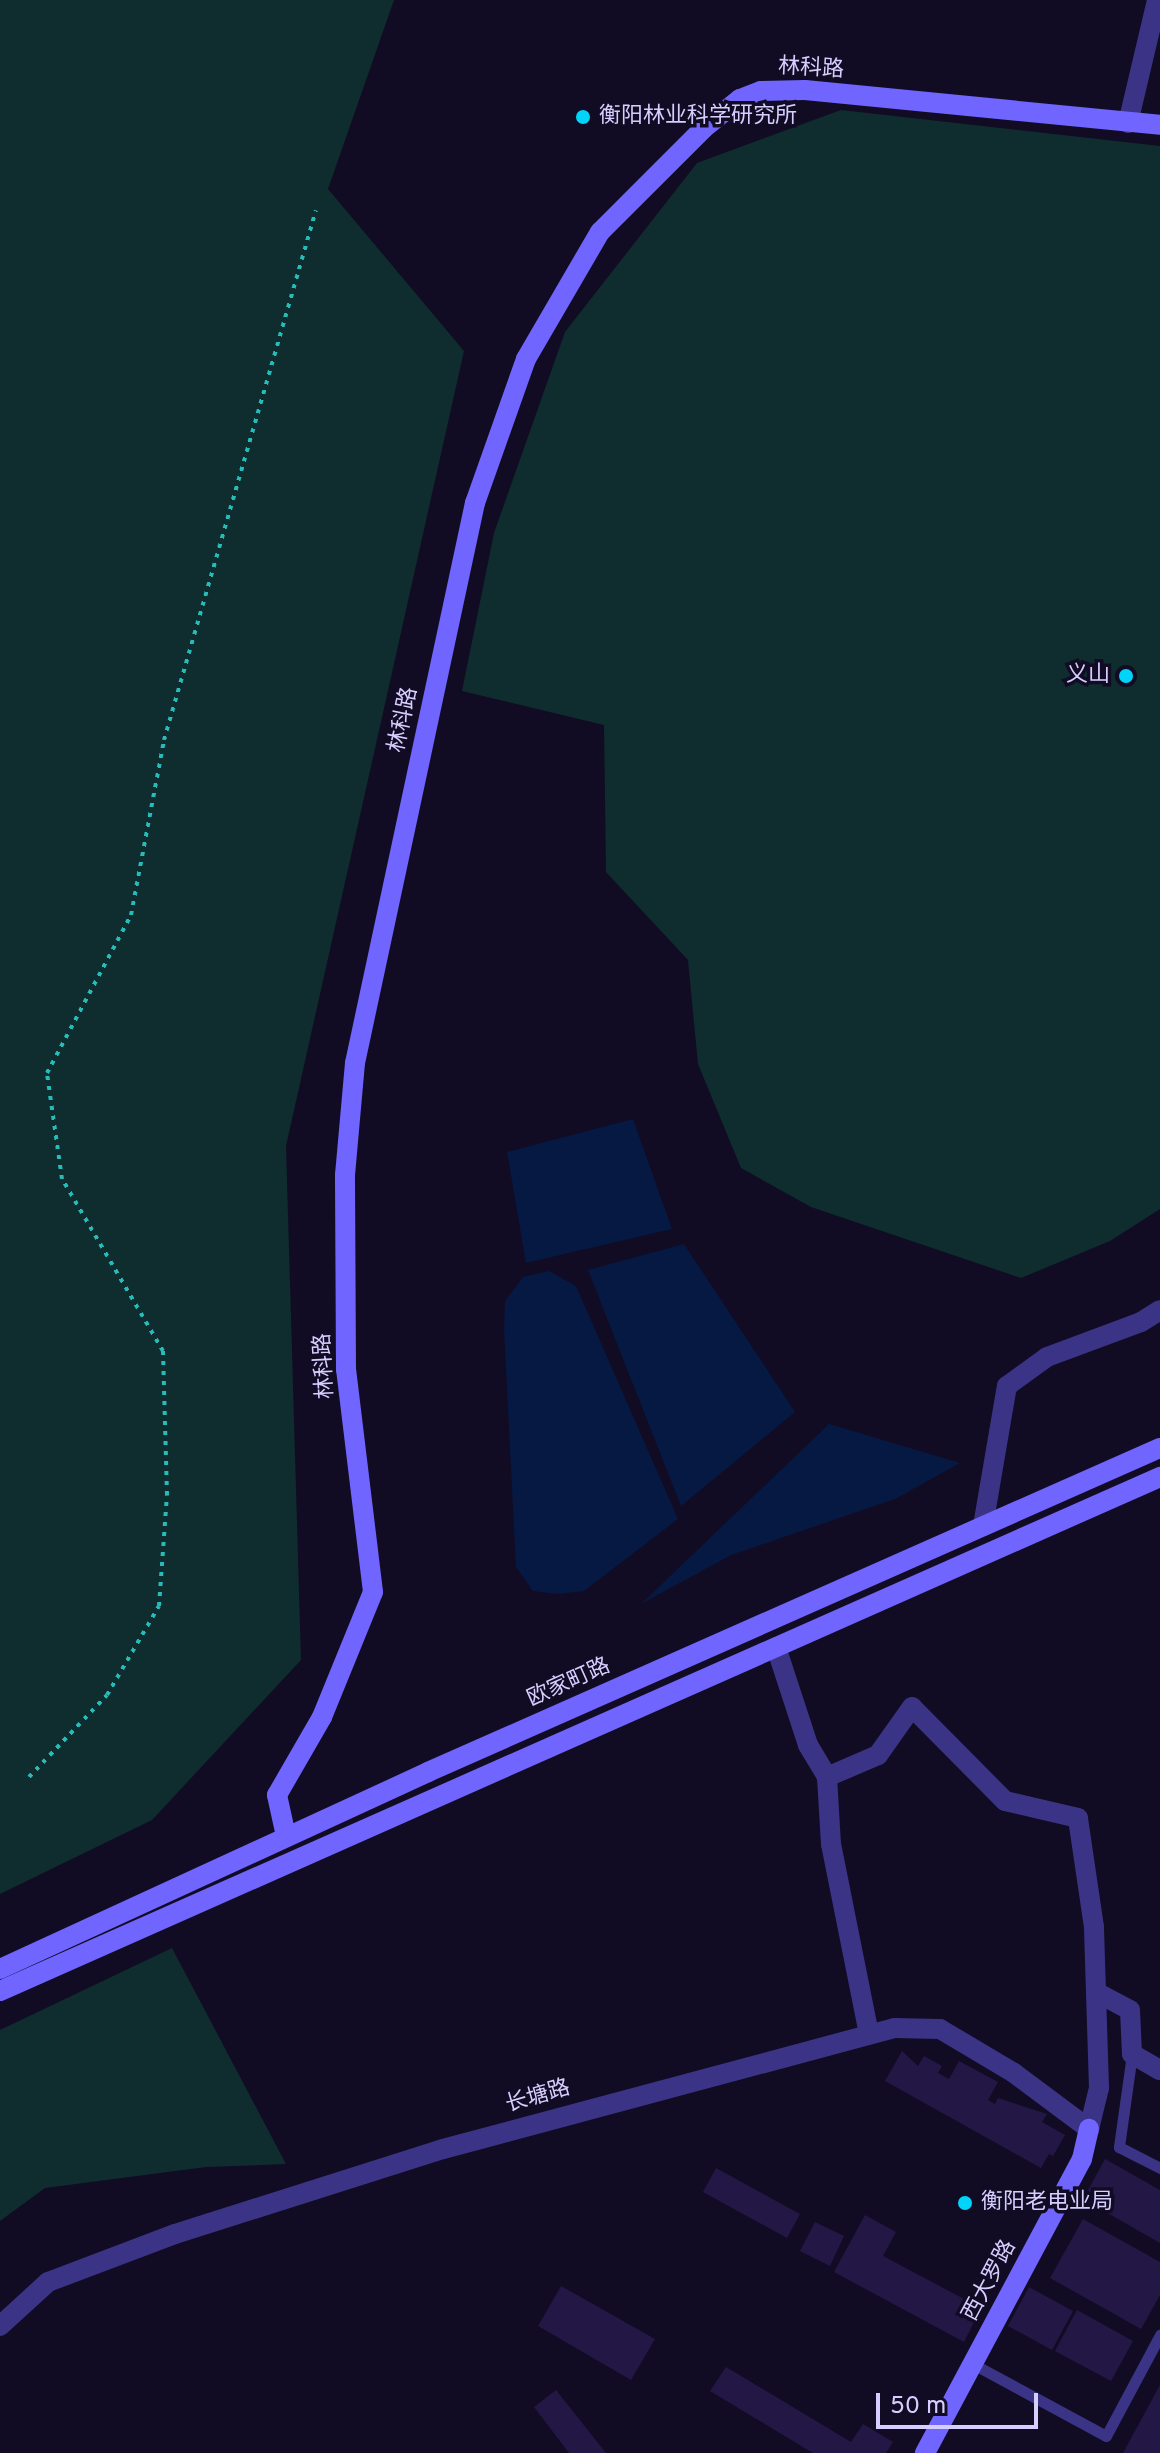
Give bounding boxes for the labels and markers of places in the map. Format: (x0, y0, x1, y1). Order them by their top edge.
place label: 衡阳林业科学研究所 (599, 104, 797, 130)
marker: 衡阳林业科学研究所 (574, 108, 592, 126)
place label: 义山 (1066, 663, 1110, 689)
marker: 义山 (1117, 667, 1135, 685)
place label: 衡阳老电业局 (981, 2190, 1113, 2216)
marker: 衡阳老电业局 (956, 2194, 974, 2212)

